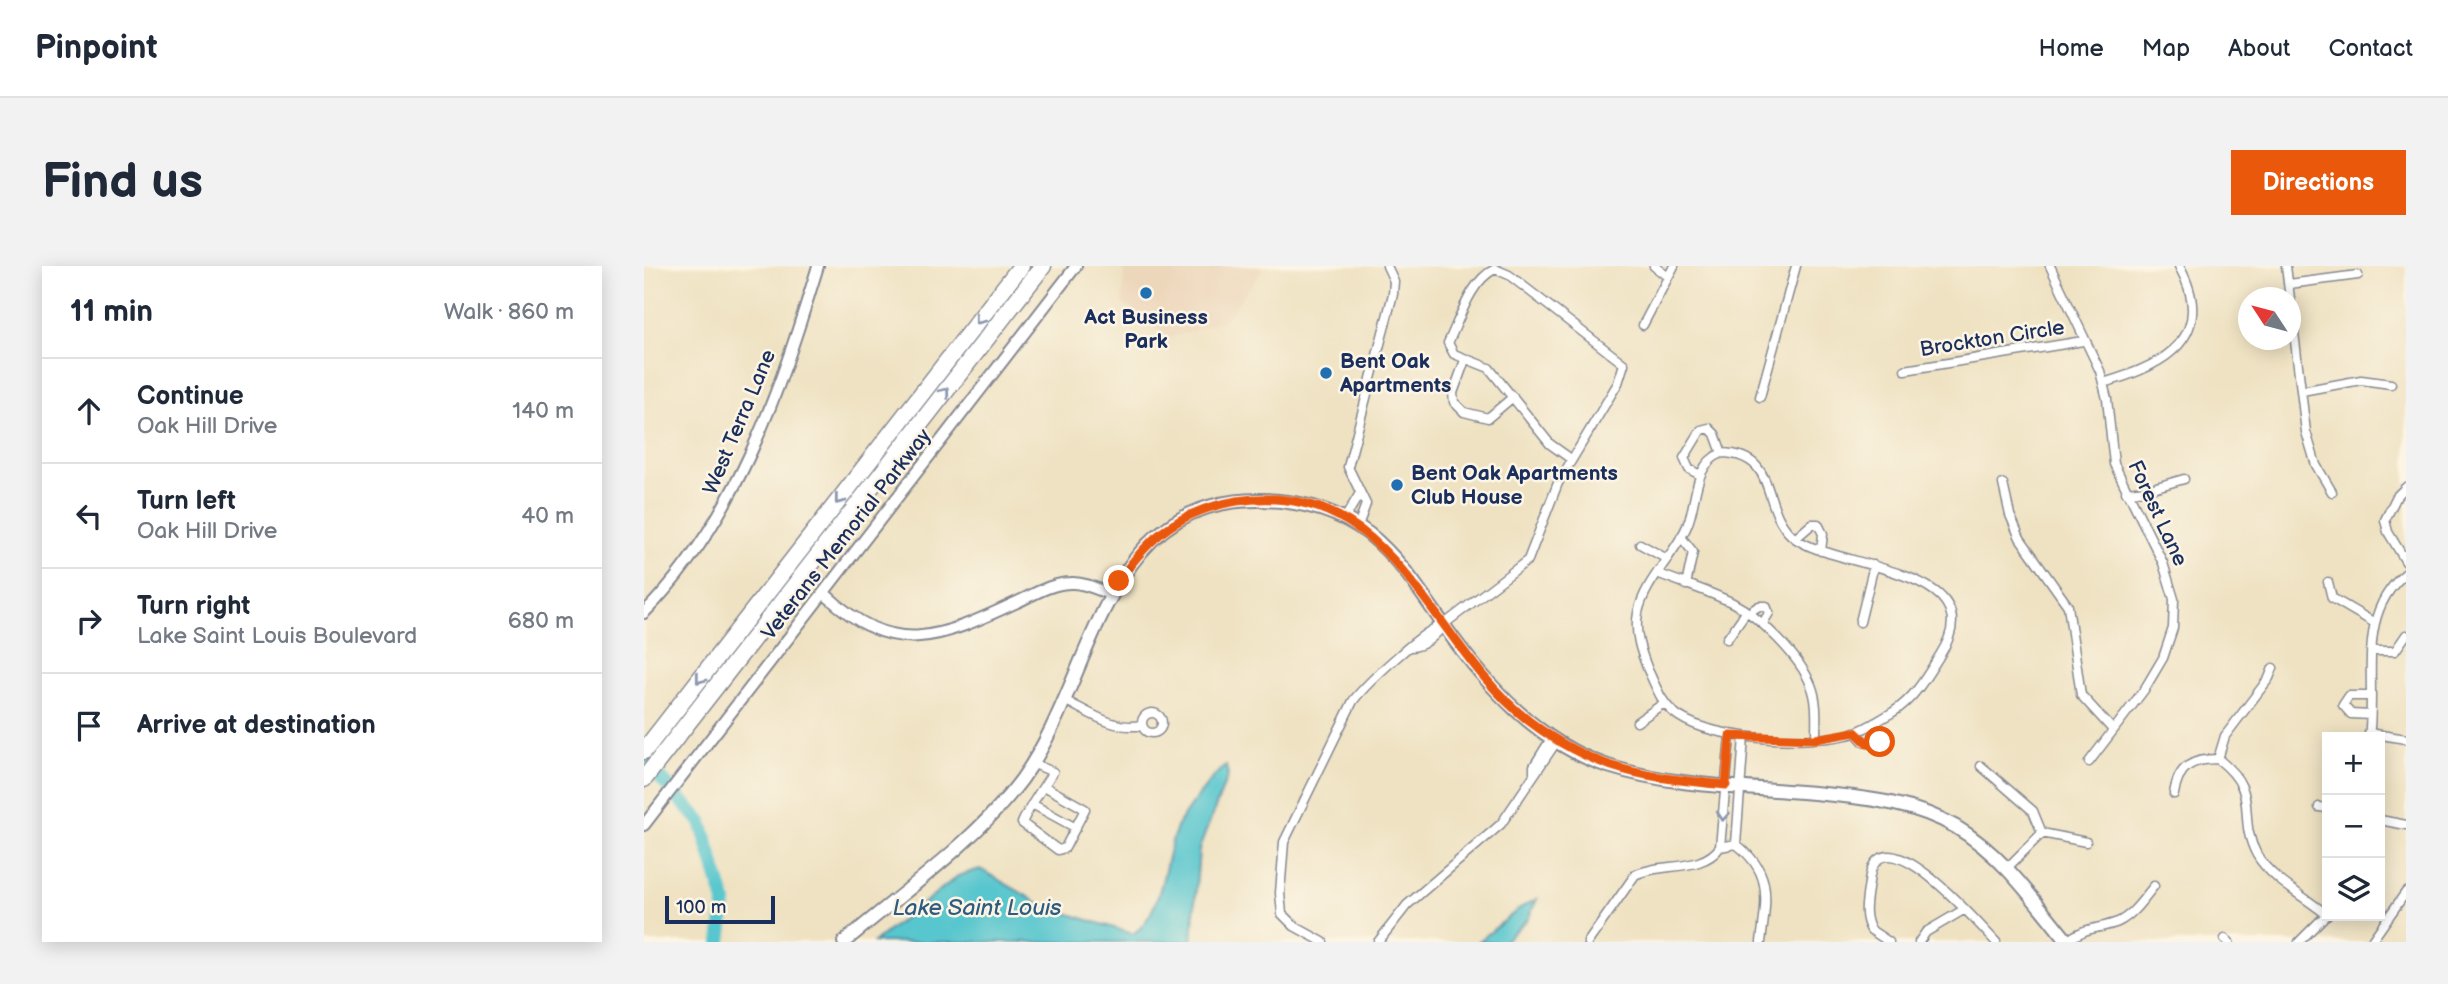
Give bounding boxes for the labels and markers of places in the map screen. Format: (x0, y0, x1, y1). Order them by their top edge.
marker: Act Business Park (1138, 285, 1154, 301)
place label: Act Business Park (1083, 305, 1208, 354)
place label: Bent Oak Apartments (1339, 349, 1451, 398)
marker: Bent Oak Apartments (1318, 365, 1334, 381)
place label: Bent Oak Apartments Club House (1411, 461, 1618, 510)
marker: Bent Oak Apartments Club House (1389, 477, 1405, 493)

